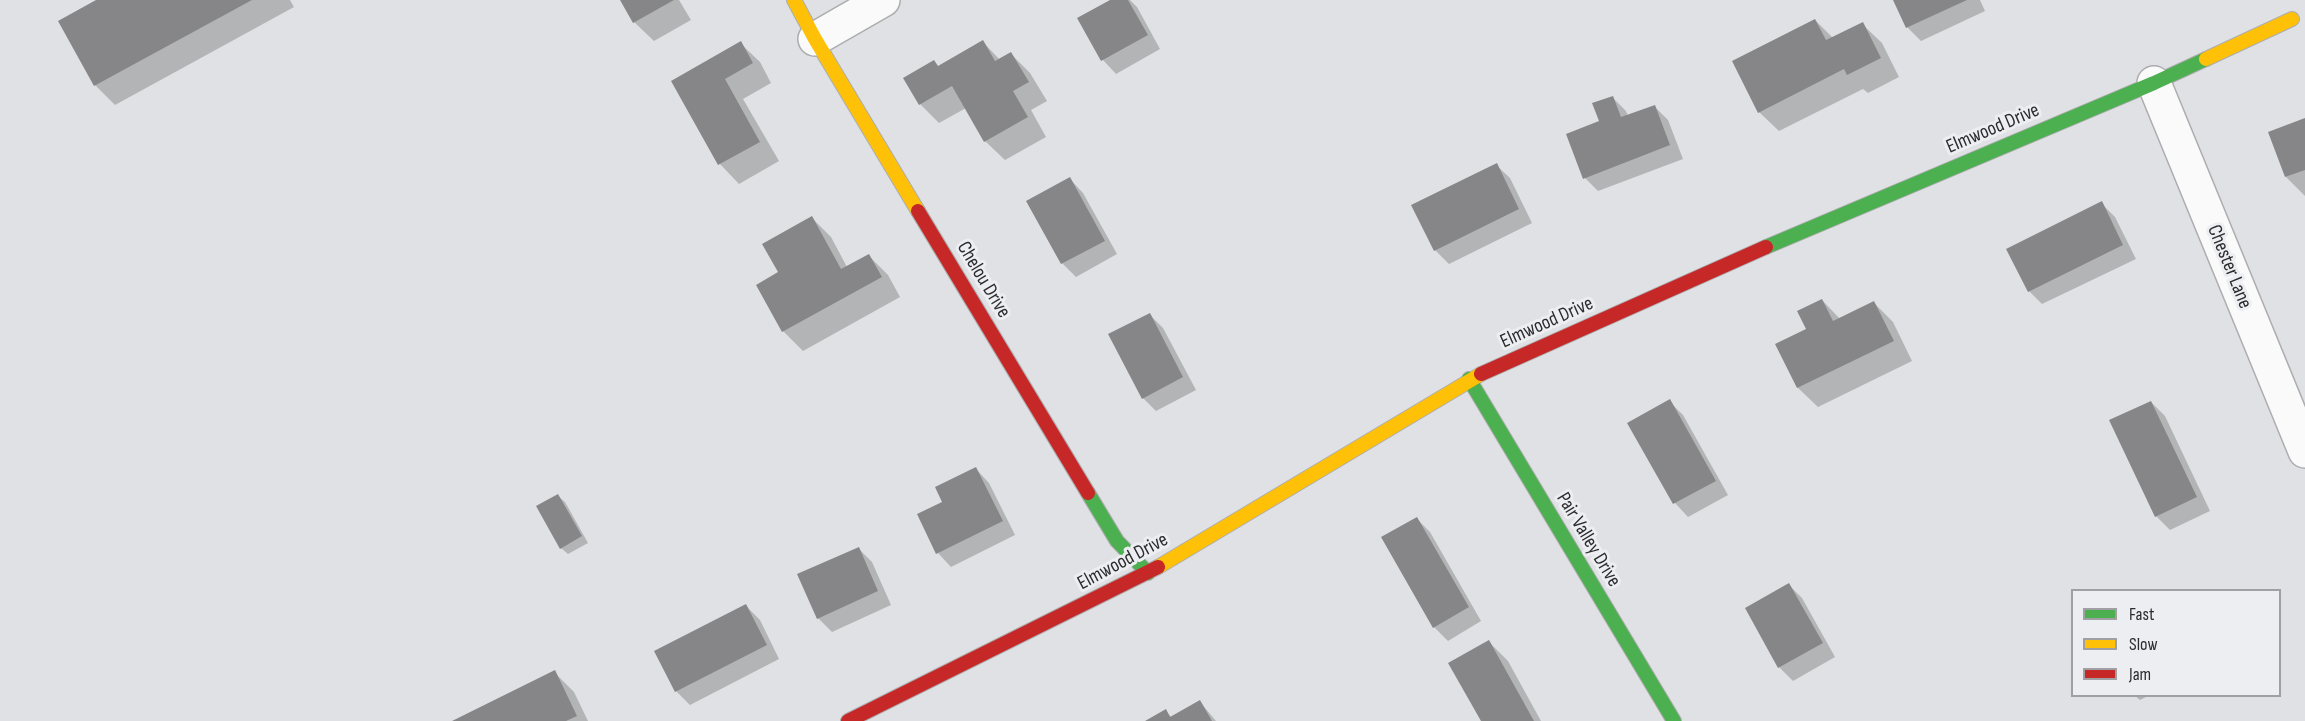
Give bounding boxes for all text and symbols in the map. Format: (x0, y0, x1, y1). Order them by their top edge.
street label: Elmwood Drive (1943, 99, 2043, 159)
street label: Chester Lane (2201, 222, 2257, 312)
street label: Chelou Drive (951, 237, 1015, 323)
street label: Elmwood Drive (1497, 292, 1597, 354)
street label: Pair Valley Drive (1550, 488, 1626, 592)
street label: Elmwood Drive (1074, 528, 1172, 596)
legend (2071, 589, 2281, 697)
text: Fast (2129, 604, 2154, 625)
text: Slow (2129, 634, 2158, 655)
text: Jam (2129, 664, 2151, 685)

